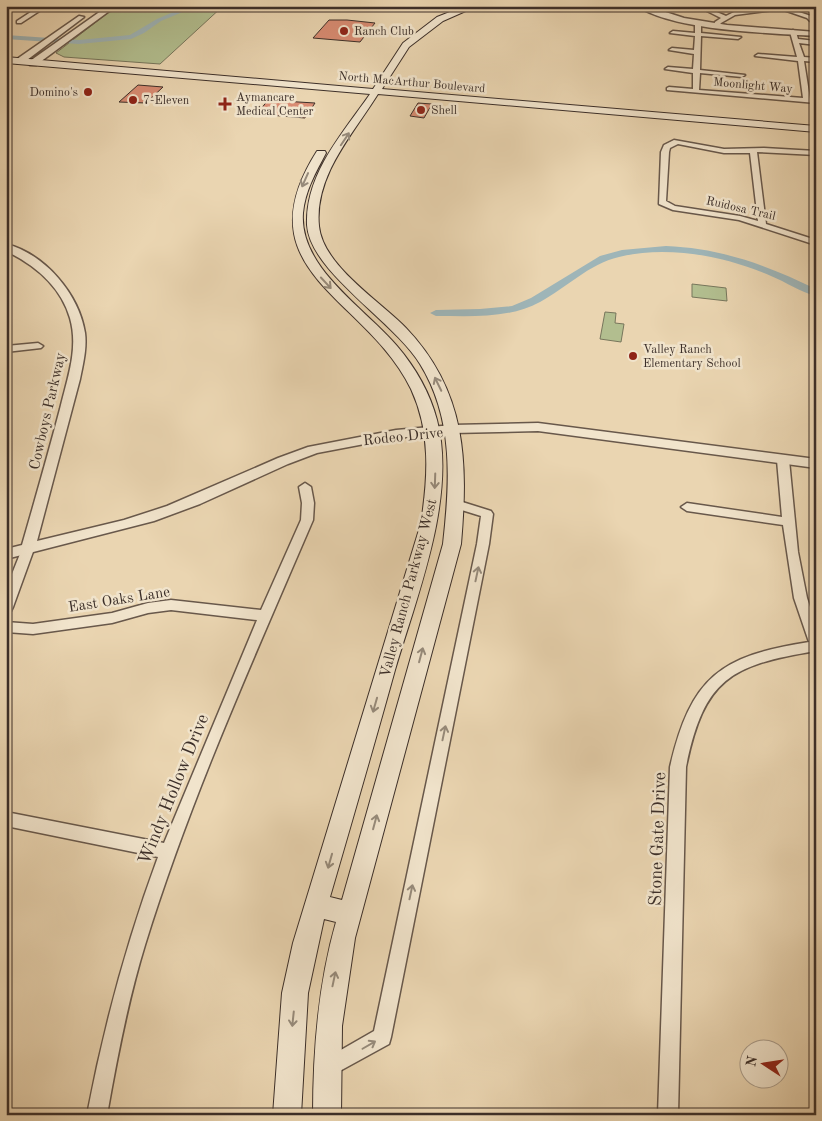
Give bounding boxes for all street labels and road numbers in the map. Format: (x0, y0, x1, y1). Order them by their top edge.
street label: North MacArthur Boulevard (338, 71, 486, 95)
street label: Moonlight Way (713, 77, 794, 95)
street label: Ruidosa Trail (705, 195, 777, 223)
street label: Cowboys Parkway (28, 351, 69, 471)
street label: Rodeo Drive (362, 426, 444, 449)
street label: Valley Ranch Parkway West (378, 497, 441, 680)
street label: East Oaks Lane (67, 585, 171, 616)
street label: Windy Hollow Drive (135, 712, 212, 867)
street label: Stone Gate Drive (647, 772, 669, 906)

